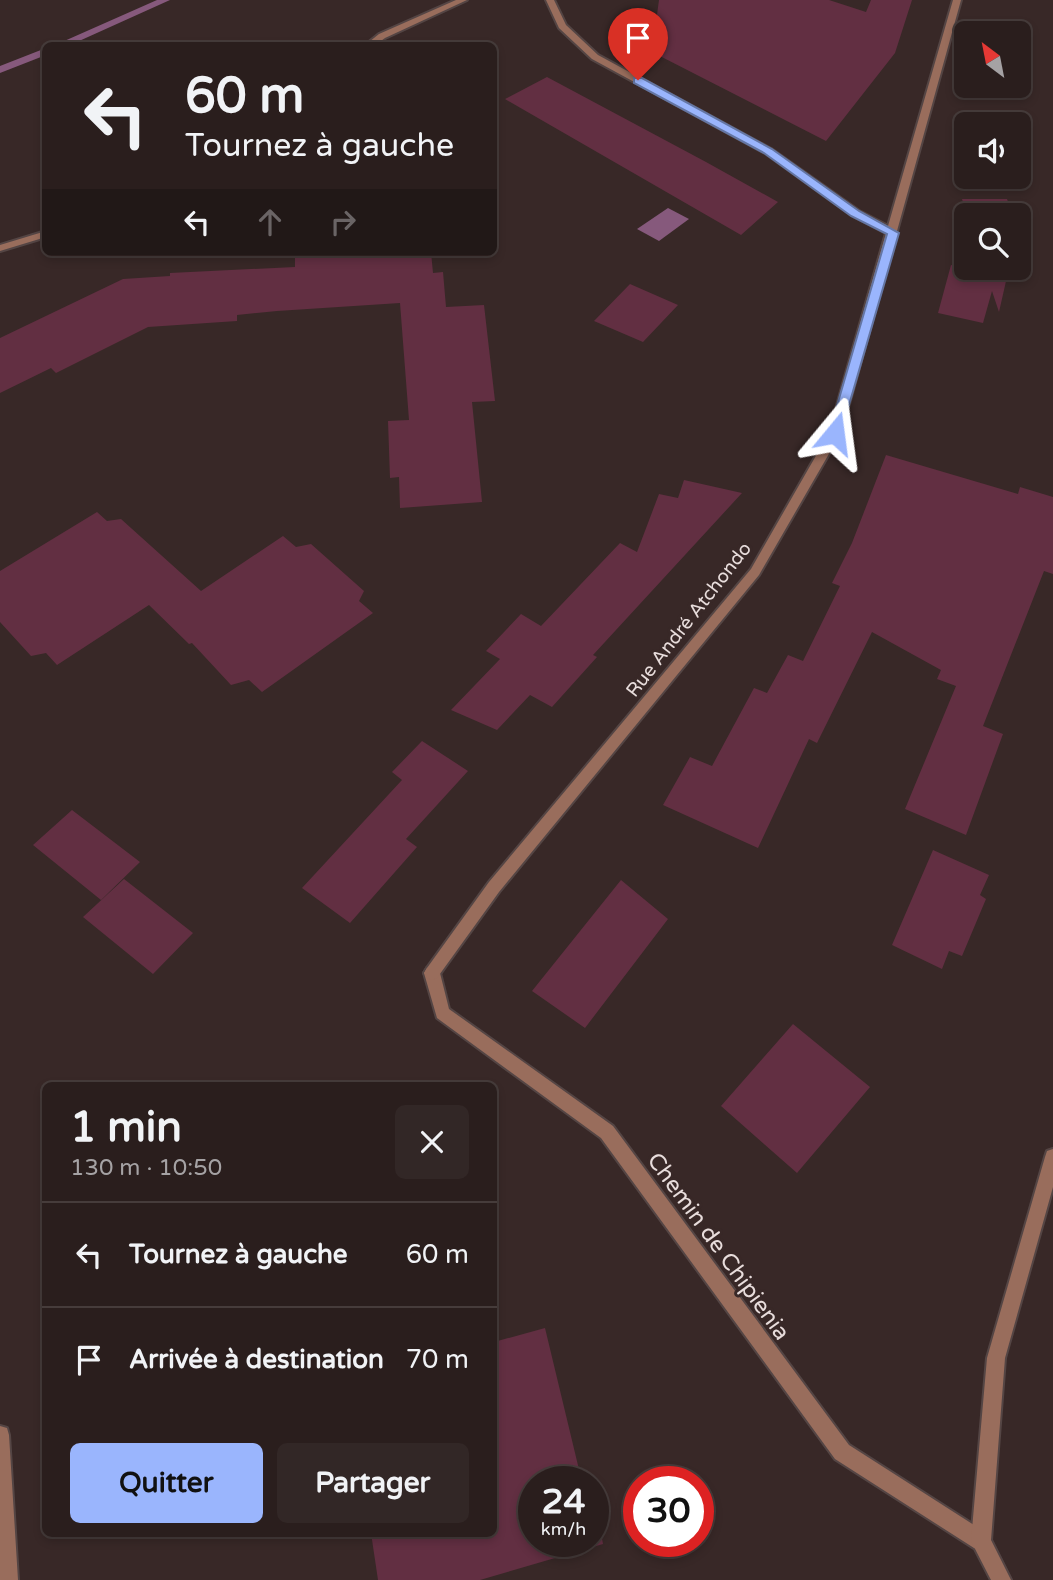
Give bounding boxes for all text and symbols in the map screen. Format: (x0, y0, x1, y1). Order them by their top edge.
pin (608, 8, 668, 80)
icon: arrive (619, 19, 657, 57)
north arrow (954, 21, 1031, 98)
map controls (954, 21, 1031, 280)
text: 60 m (185, 67, 304, 126)
icon: left (70, 70, 161, 161)
button: sound (954, 112, 1031, 189)
text: Tournez à gauche (185, 127, 454, 165)
icon: left (178, 203, 216, 241)
icon: ahead (251, 203, 289, 241)
icon: right (324, 203, 362, 241)
button: search (954, 203, 1031, 280)
position arrow (798, 396, 872, 470)
street label: Rue André Atchondo (622, 538, 756, 701)
text: 1 min (70, 1102, 182, 1153)
button: close (395, 1105, 469, 1179)
street label: Chemin de Chipienia (641, 1147, 796, 1346)
text: 130 m · 10:50 (70, 1154, 222, 1182)
icon: left (70, 1236, 108, 1274)
text: Tournez à gauche (129, 1239, 348, 1270)
text: 60 m (406, 1239, 469, 1270)
icon: arrive (70, 1341, 108, 1379)
text: Arrivée à destination (129, 1344, 384, 1375)
text: 70 m (406, 1344, 469, 1375)
button: Quitter (70, 1443, 263, 1523)
button: Partager (277, 1443, 469, 1523)
speed limit sign: 30 (623, 1466, 714, 1557)
text: 24 (542, 1481, 585, 1523)
text: km/h (541, 1518, 586, 1540)

